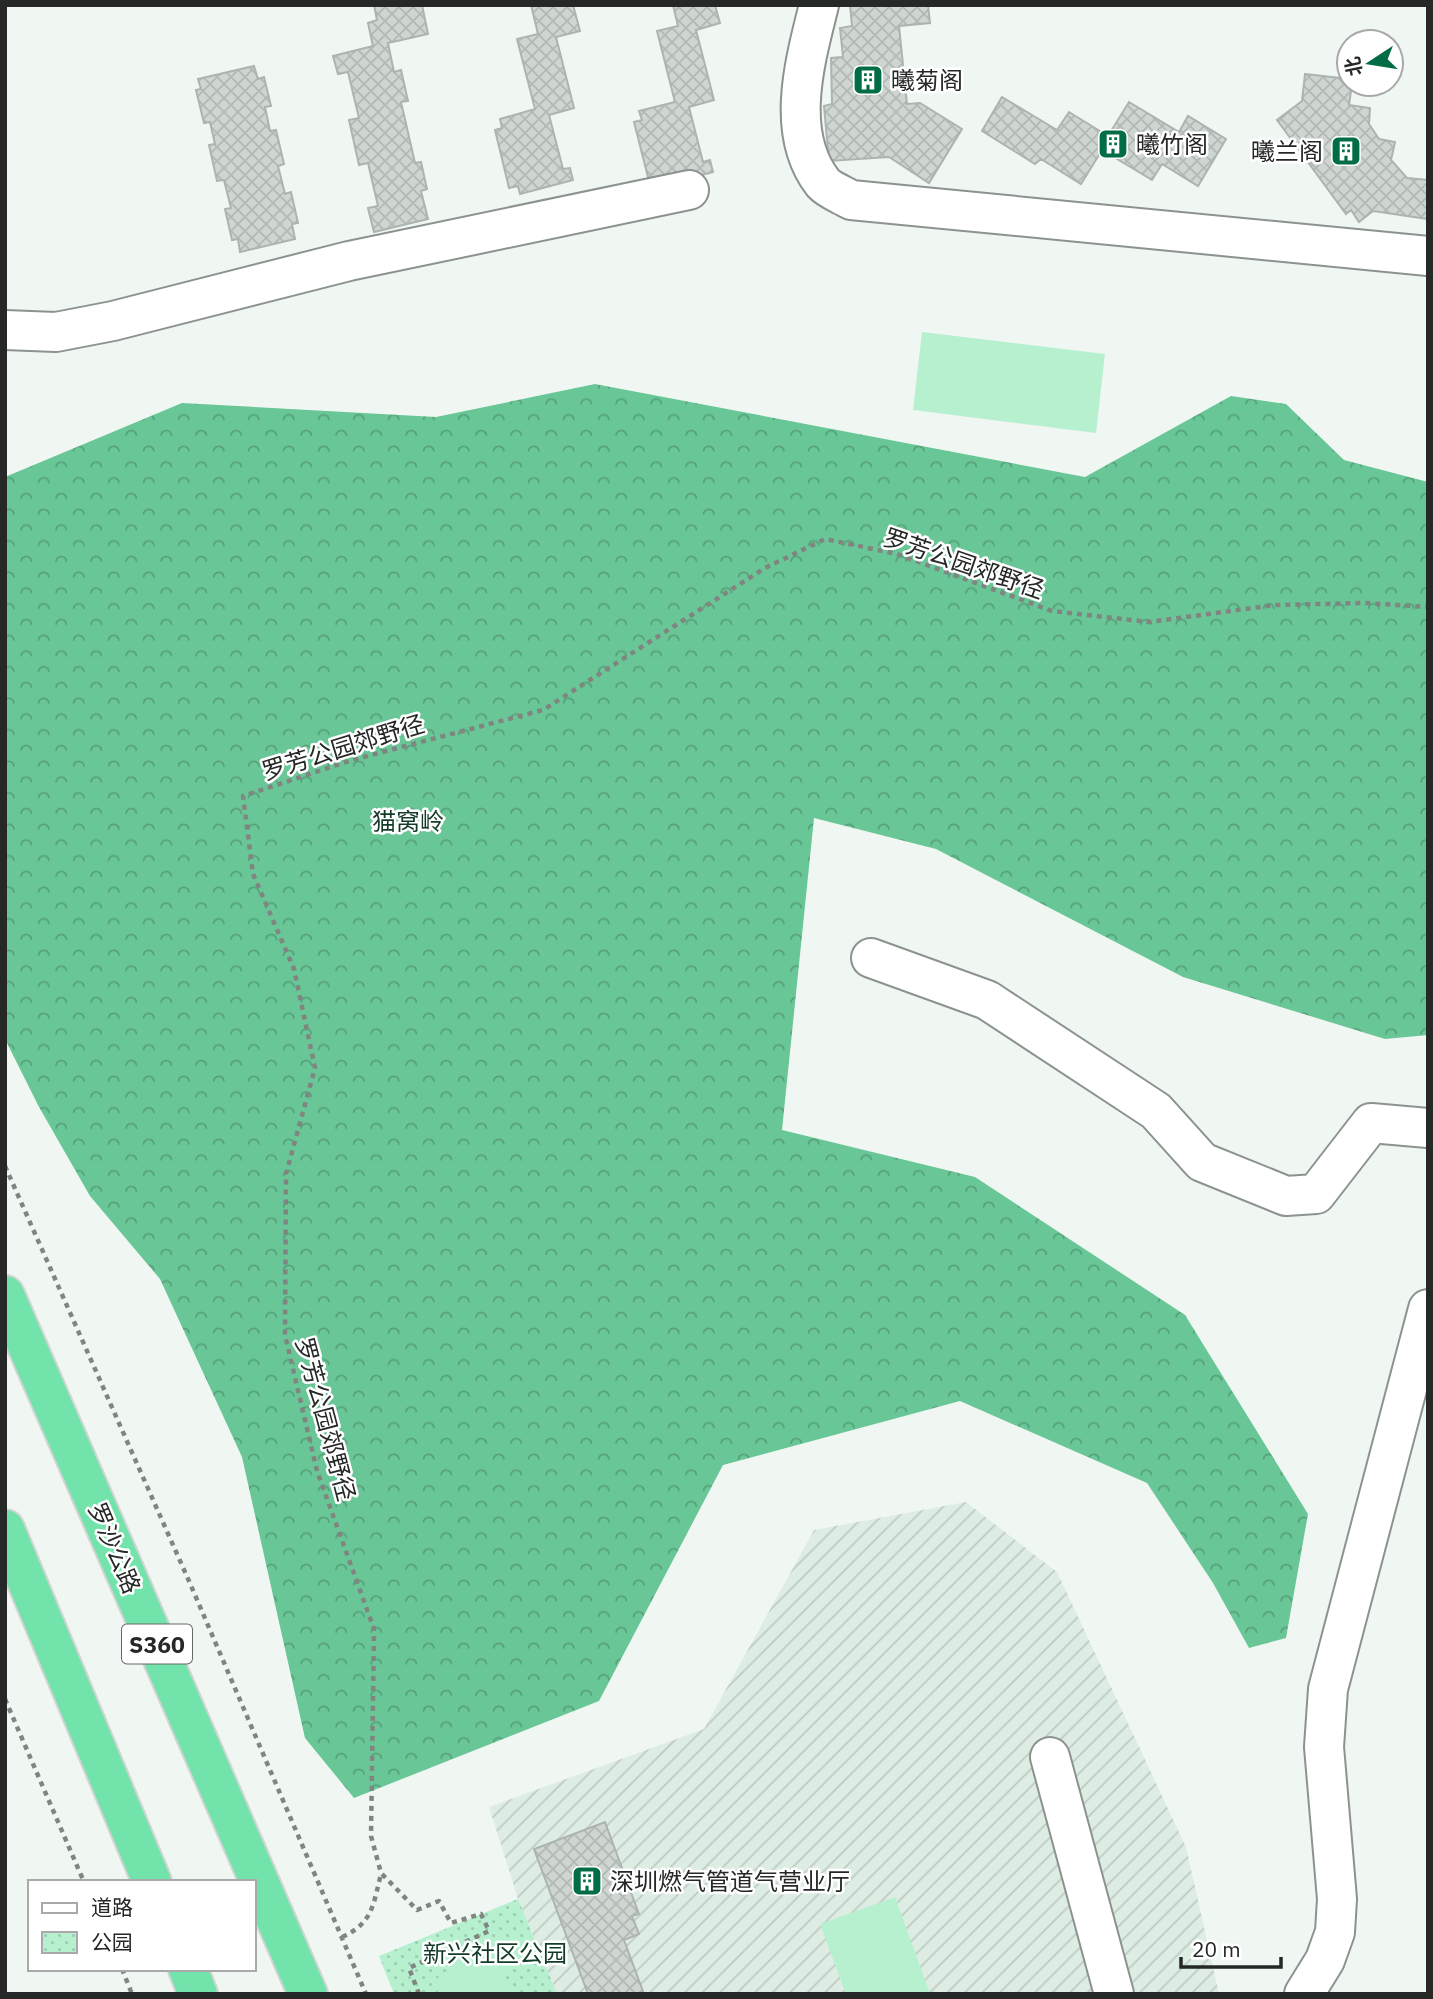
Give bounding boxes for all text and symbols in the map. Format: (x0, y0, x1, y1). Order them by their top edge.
north arrow (1335, 28, 1405, 98)
text: 北 (1340, 55, 1367, 78)
building icon: 曦菊阁 (851, 63, 885, 97)
place label: 曦菊阁 (891, 64, 963, 96)
building icon: 曦竹阁 (1096, 127, 1130, 161)
place label: 曦竹阁 (1136, 128, 1208, 160)
building icon: 曦兰阁 (1329, 134, 1363, 168)
place label: 曦兰阁 (1251, 135, 1323, 167)
street label: 罗芳公园郊野径 (879, 521, 1049, 605)
street label: 罗芳公园郊野径 (258, 707, 428, 787)
park label: 猫窝岭 (372, 805, 444, 837)
street label: 罗芳公园郊野径 (289, 1334, 363, 1504)
street label: 罗沙公路 (82, 1498, 148, 1598)
road number: S360 (122, 1624, 192, 1664)
building icon: 深圳燃气管道气营业厅 (570, 1864, 604, 1898)
place label: 深圳燃气管道气营业厅 (610, 1865, 850, 1897)
legend (28, 1880, 256, 1971)
text: 道路 (91, 1893, 133, 1921)
scale bar (1181, 1926, 1281, 1970)
text: 公园 (91, 1928, 133, 1956)
text: 20 m (1192, 1935, 1241, 1963)
park label: 新兴社区公园 (423, 1937, 567, 1969)

